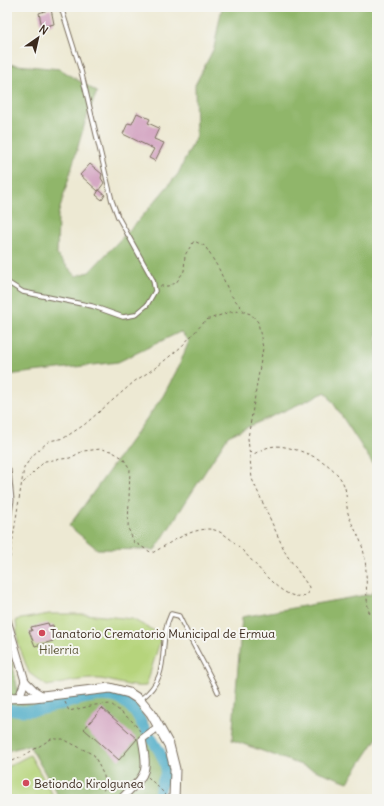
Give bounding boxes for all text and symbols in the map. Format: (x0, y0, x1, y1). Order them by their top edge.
north arrow (18, 18, 58, 58)
text: N (37, 22, 51, 38)
place label: Tanatorio Crematorio Municipal de Ermua (50, 626, 275, 641)
marker: Tanatorio Crematorio Municipal de Ermua (37, 628, 47, 638)
park label: Hilerria (39, 642, 79, 657)
place label: Betiondo Kirolgunea (34, 776, 144, 791)
marker: Betiondo Kirolgunea (21, 778, 31, 788)

